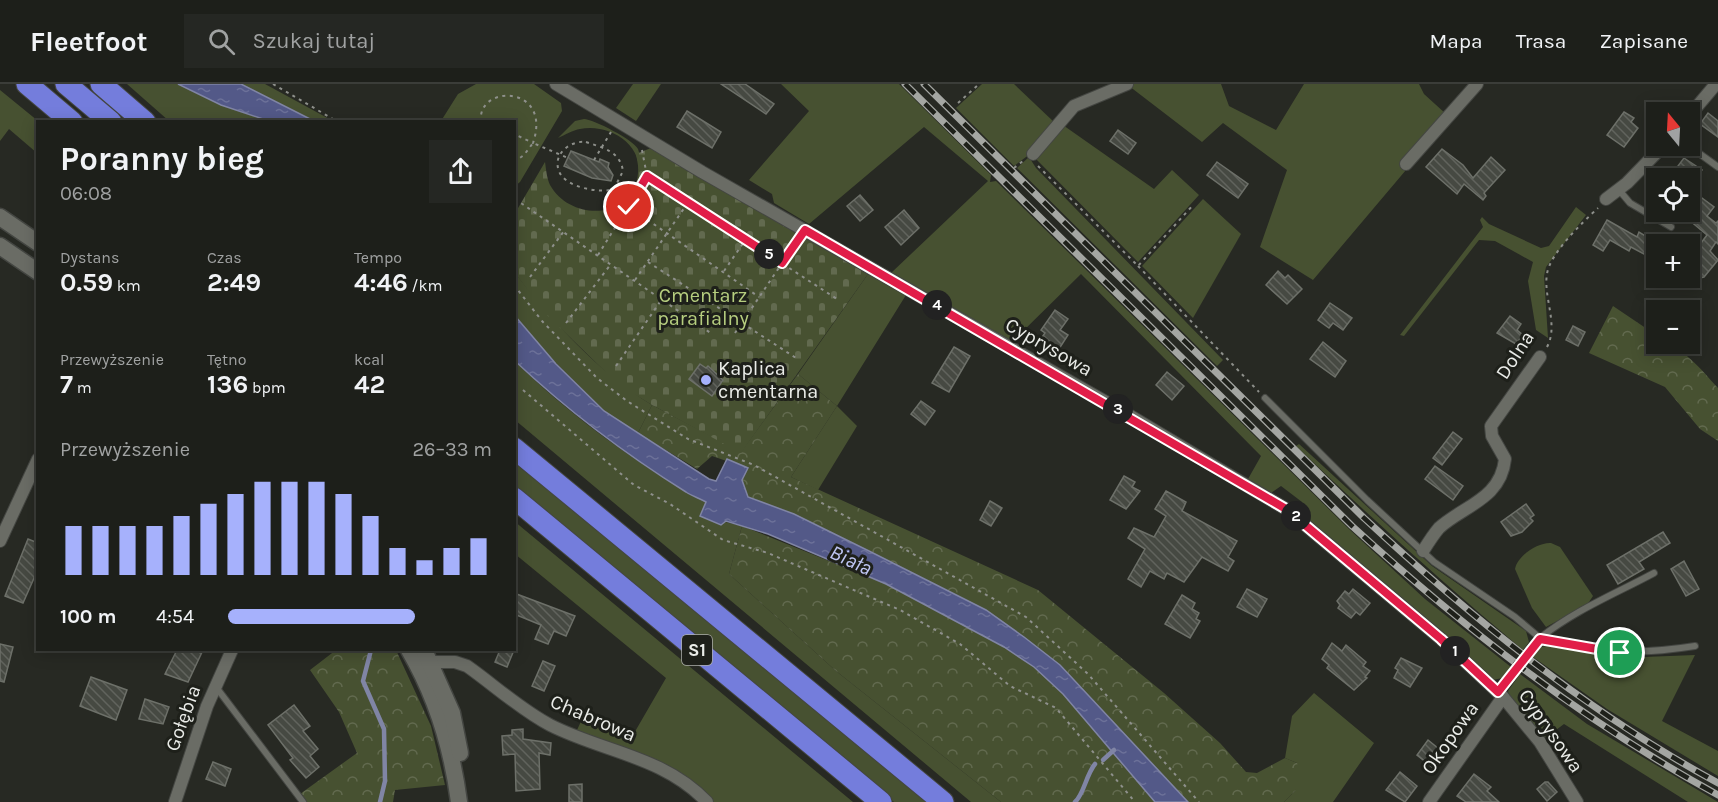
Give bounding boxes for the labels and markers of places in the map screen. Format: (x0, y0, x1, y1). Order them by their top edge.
pin (603, 181, 654, 232)
pin: 5 (754, 239, 784, 269)
pin: 4 (922, 290, 952, 320)
place label: Kaplica cmentarna (718, 357, 818, 403)
marker: Kaplica cmentarna (699, 373, 713, 387)
pin: 3 (1103, 394, 1133, 424)
pin: 2 (1281, 501, 1311, 531)
pin (1594, 627, 1645, 678)
pin: 1 (1440, 636, 1470, 666)

